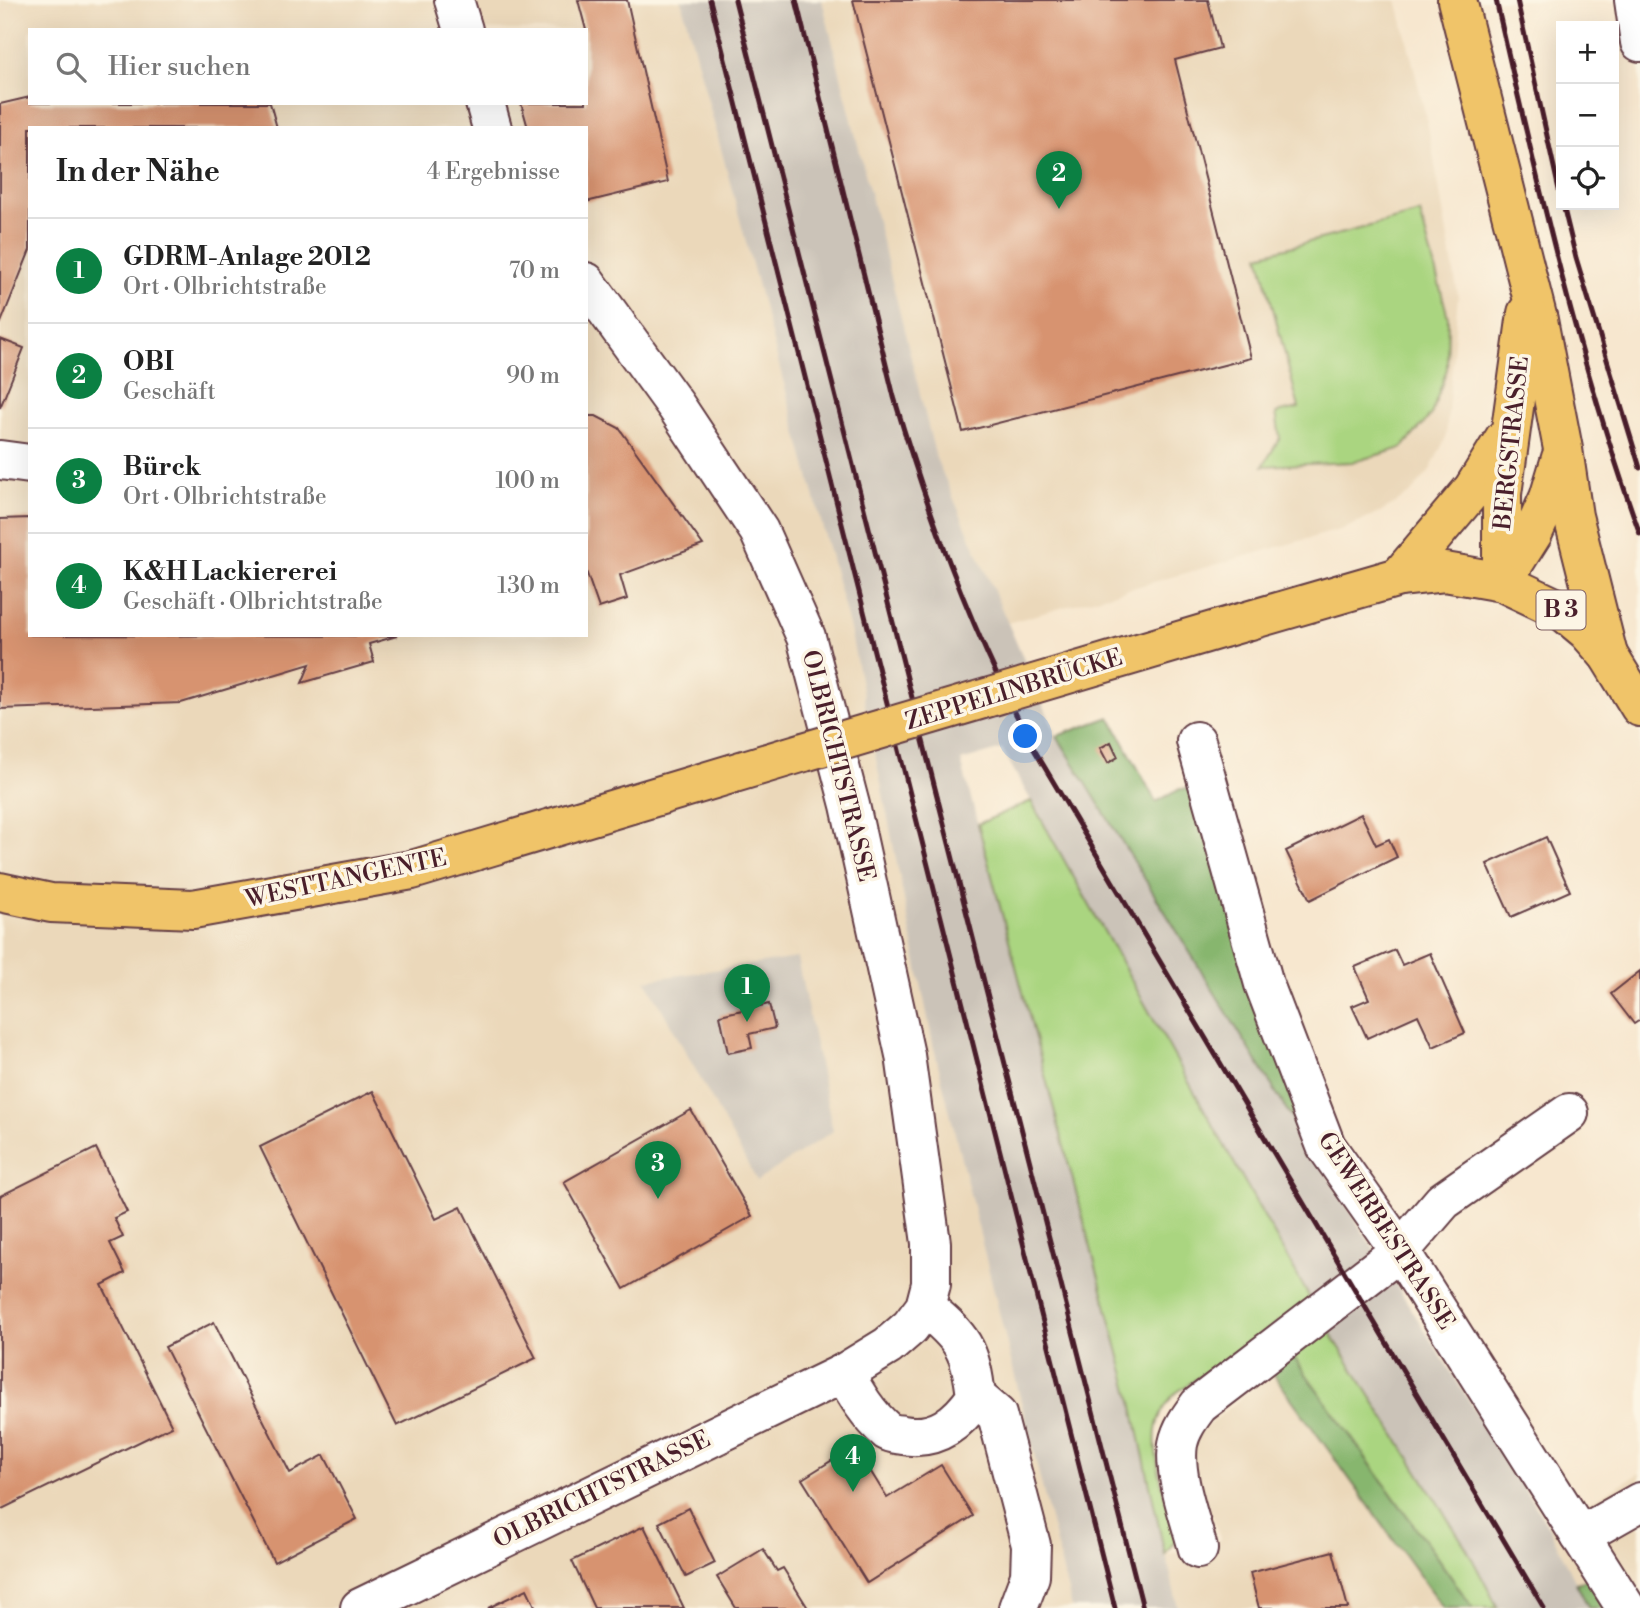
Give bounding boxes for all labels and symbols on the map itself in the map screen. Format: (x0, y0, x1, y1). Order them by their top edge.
pin: 2 (1036, 151, 1082, 209)
street label: BERGSTRASSE (1488, 354, 1536, 533)
road number: B 3 (1536, 590, 1586, 630)
street label: ZEPPELINBRÜCKE (901, 642, 1126, 737)
street label: OLBRICHTSTRASSE (795, 647, 881, 885)
your location (1008, 719, 1042, 753)
street label: WESTTANGENTE (242, 843, 449, 915)
pin: 1 (724, 964, 770, 1022)
street label: GEWERBESTRASSE (1311, 1127, 1461, 1335)
pin: 3 (635, 1141, 681, 1199)
street label: OLBRICHTSTRASSE (489, 1424, 715, 1556)
pin: 4 (830, 1434, 876, 1492)

